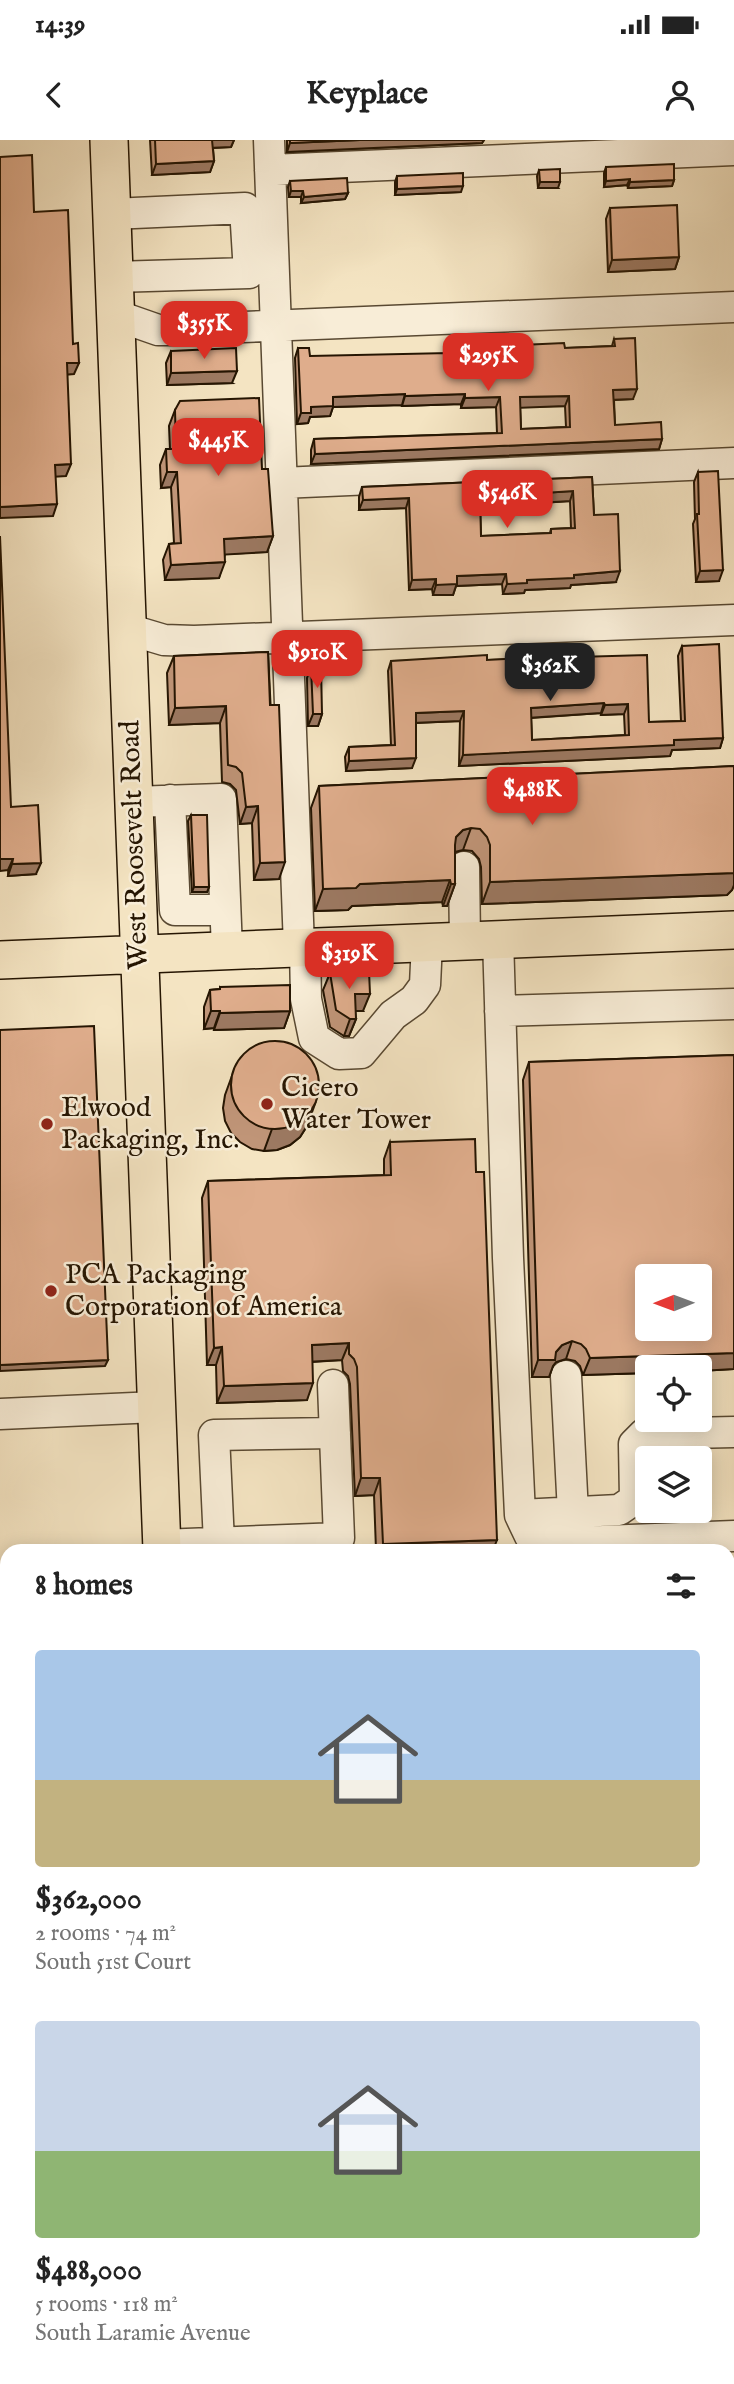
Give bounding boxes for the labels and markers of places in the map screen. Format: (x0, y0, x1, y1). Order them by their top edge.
pin: $355K (155, 302, 253, 361)
pin: $295K (439, 334, 537, 393)
pin: $445K (169, 418, 267, 478)
pin: $546K (458, 470, 556, 530)
pin: $910K (268, 630, 366, 690)
pin: $362K (501, 644, 599, 703)
pin: $488K (483, 768, 581, 827)
pin: $319K (300, 932, 398, 991)
place label: Cicero Water Tower (281, 1071, 431, 1138)
place label: Elwood Packaging, Inc. (61, 1091, 239, 1158)
marker: Cicero Water Tower (259, 1096, 275, 1112)
marker: Elwood Packaging, Inc. (39, 1116, 55, 1132)
place label: PCA Packaging Corporation of America (65, 1258, 343, 1325)
marker: PCA Packaging Corporation of America (43, 1283, 59, 1299)

